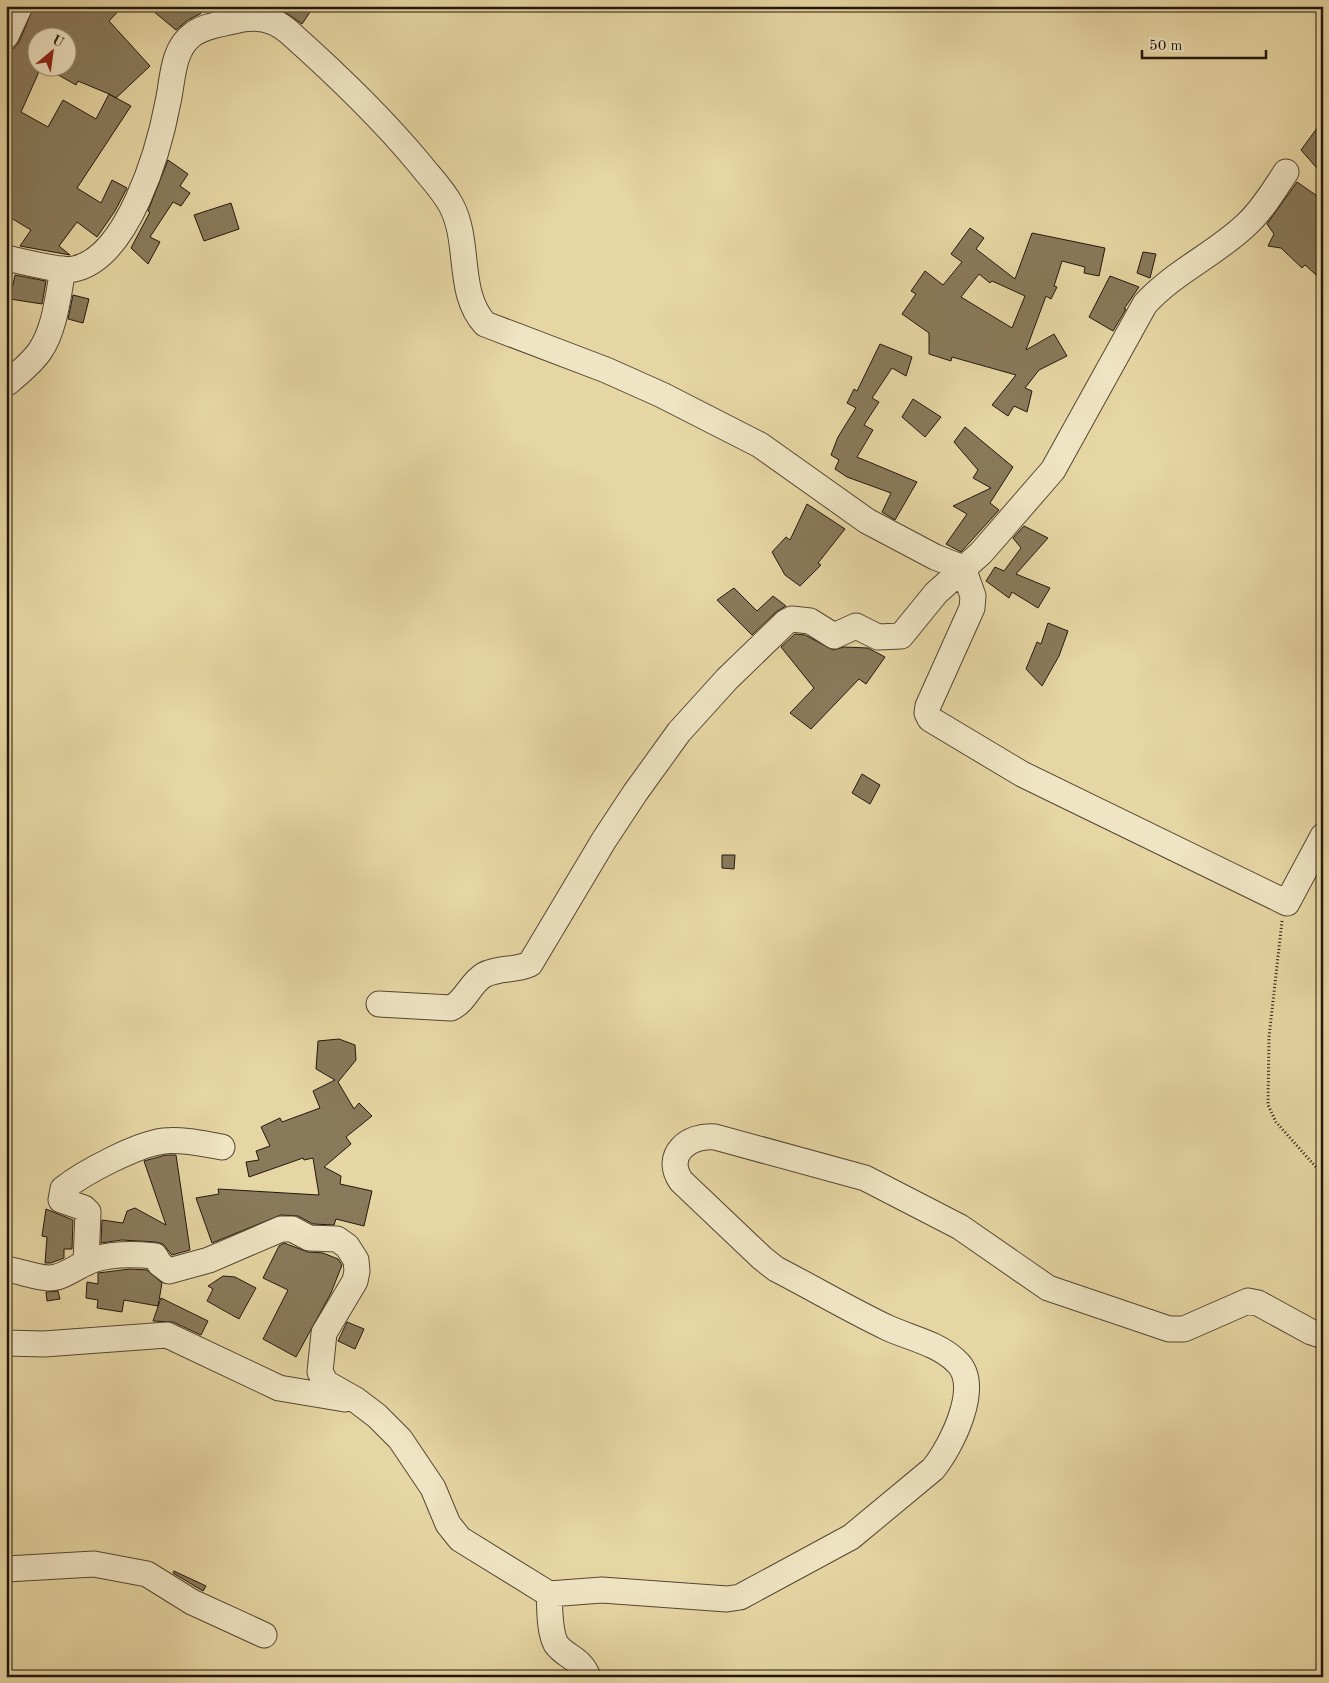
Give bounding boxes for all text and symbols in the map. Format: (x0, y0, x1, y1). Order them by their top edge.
north arrow (28, 28, 78, 78)
scale bar (1142, 28, 1265, 60)
text: U (50, 33, 66, 50)
text: 50 m (1149, 39, 1183, 54)

